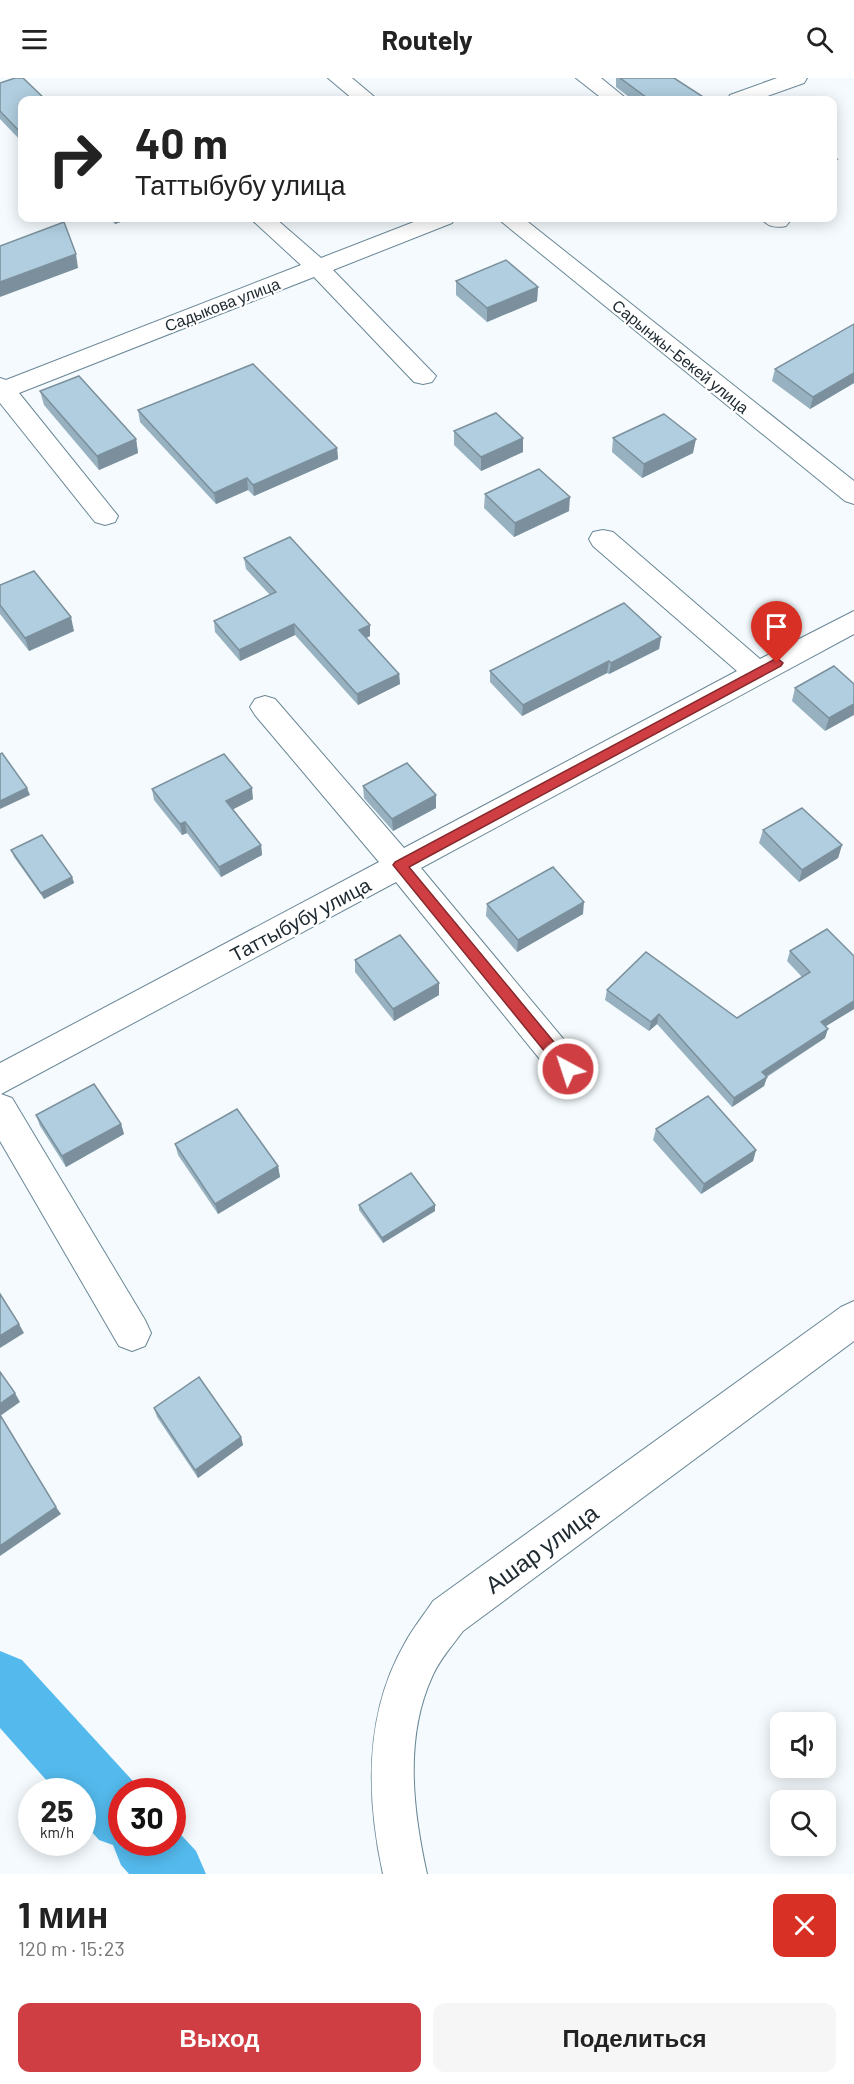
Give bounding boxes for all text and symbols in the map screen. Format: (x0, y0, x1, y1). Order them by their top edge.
icon: menu (18, 23, 51, 56)
text: Routely (381, 23, 473, 55)
icon: search (803, 23, 836, 56)
text: 40 m (135, 117, 228, 167)
icon: right (36, 120, 114, 198)
text: Таттыбубу улица (135, 168, 346, 200)
street label: Садыкова улица (162, 273, 282, 335)
street label: Сарынжы-Бекей улица (609, 295, 753, 417)
pin (751, 601, 802, 663)
icon: arrive (760, 610, 793, 643)
street label: Таттыбубу улица (226, 871, 375, 966)
position arrow (536, 1037, 600, 1101)
street label: Ашар улица (479, 1497, 604, 1599)
map controls (770, 1712, 836, 1856)
button: sound (770, 1712, 836, 1778)
speed limit sign: 30 (108, 1778, 186, 1856)
button: search (770, 1790, 836, 1856)
text: 25 (41, 1792, 73, 1828)
text: km/h (40, 1823, 74, 1841)
text: 1 мин (18, 1892, 108, 1935)
button: close (773, 1894, 836, 1957)
text: 120 m · 15:23 (18, 1936, 125, 1960)
button: Выход (18, 2003, 421, 2072)
button: Поделиться (433, 2003, 836, 2072)

